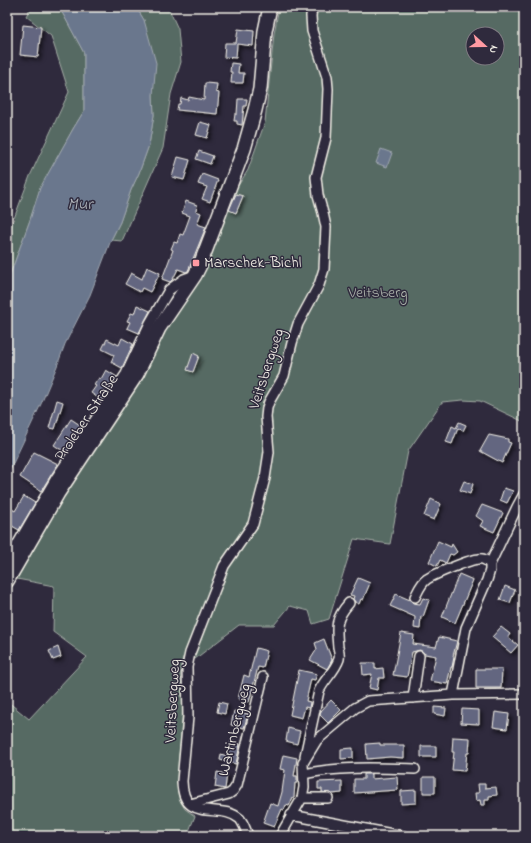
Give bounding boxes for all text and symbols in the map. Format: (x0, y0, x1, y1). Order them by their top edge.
north arrow (465, 26, 505, 66)
text: N (485, 43, 502, 56)
water label: Mur (67, 192, 95, 217)
place label: Marschek-Bichl (204, 251, 302, 275)
marker: Marschek-Bichl (191, 258, 201, 268)
park label: Veitsberg (348, 281, 407, 305)
street label: Veitsbergweg (242, 325, 291, 413)
street label: Proleber Straße (49, 369, 125, 466)
street label: Veitsbergweg (159, 659, 187, 744)
street label: Wartinbergweg (212, 681, 258, 779)

